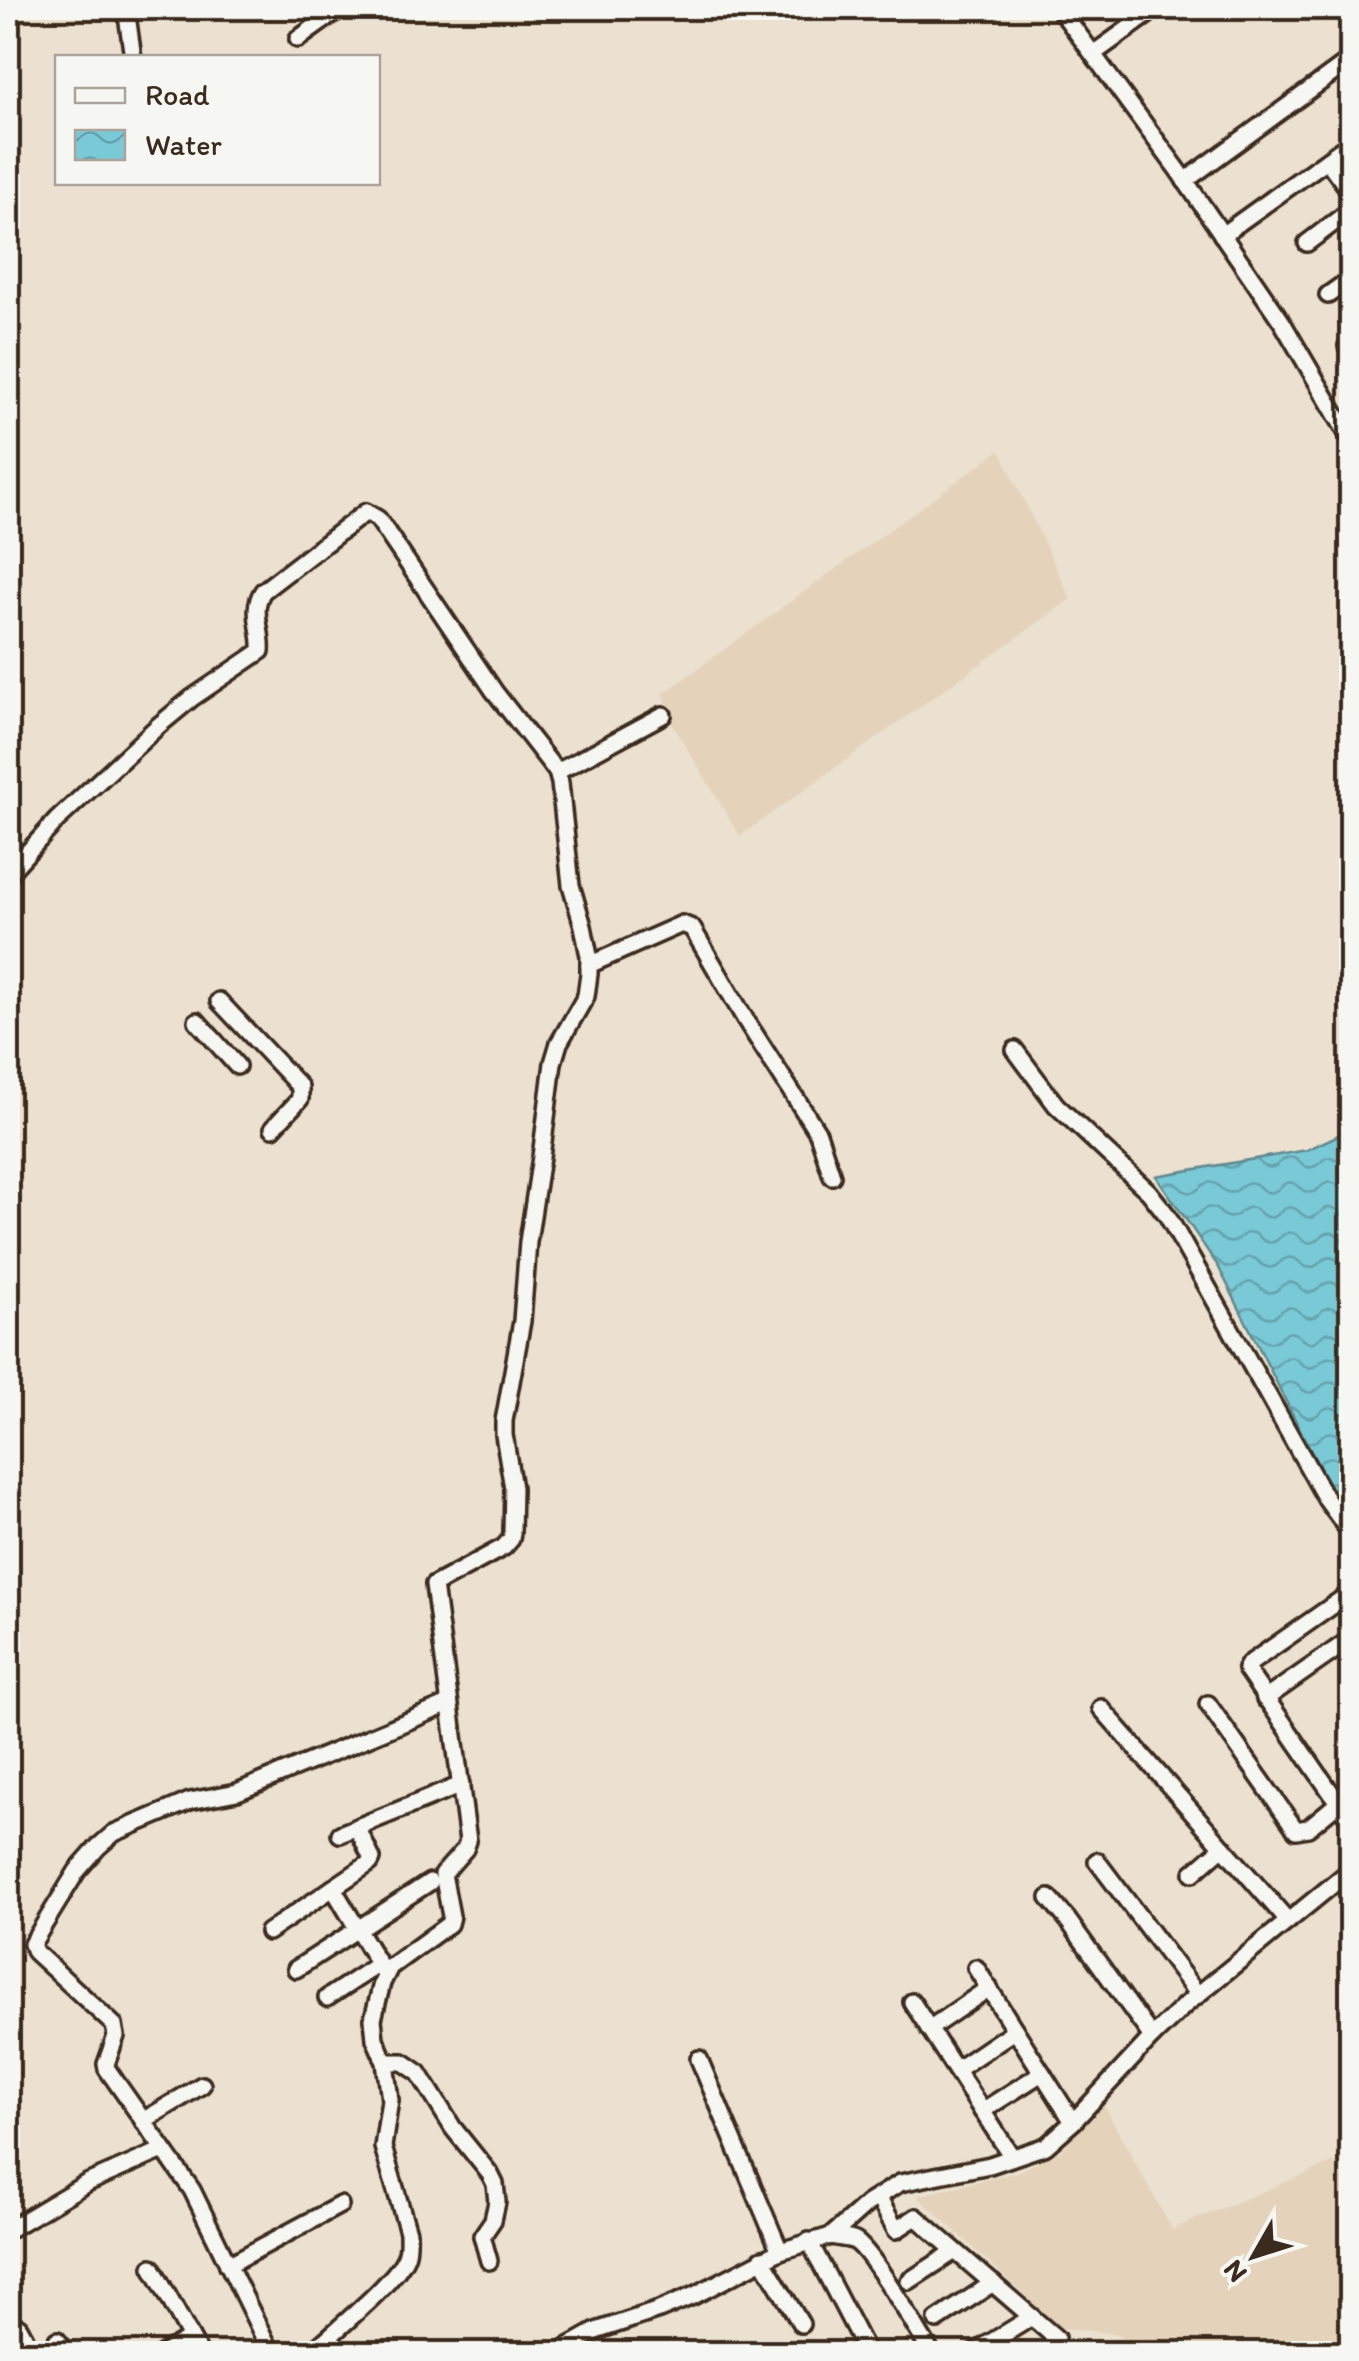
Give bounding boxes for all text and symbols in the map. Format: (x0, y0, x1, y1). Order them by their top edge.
legend (55, 55, 380, 185)
text: Road (145, 76, 210, 113)
text: Water (145, 126, 223, 163)
north arrow (1204, 2206, 1304, 2306)
text: N (1215, 2254, 1254, 2290)

